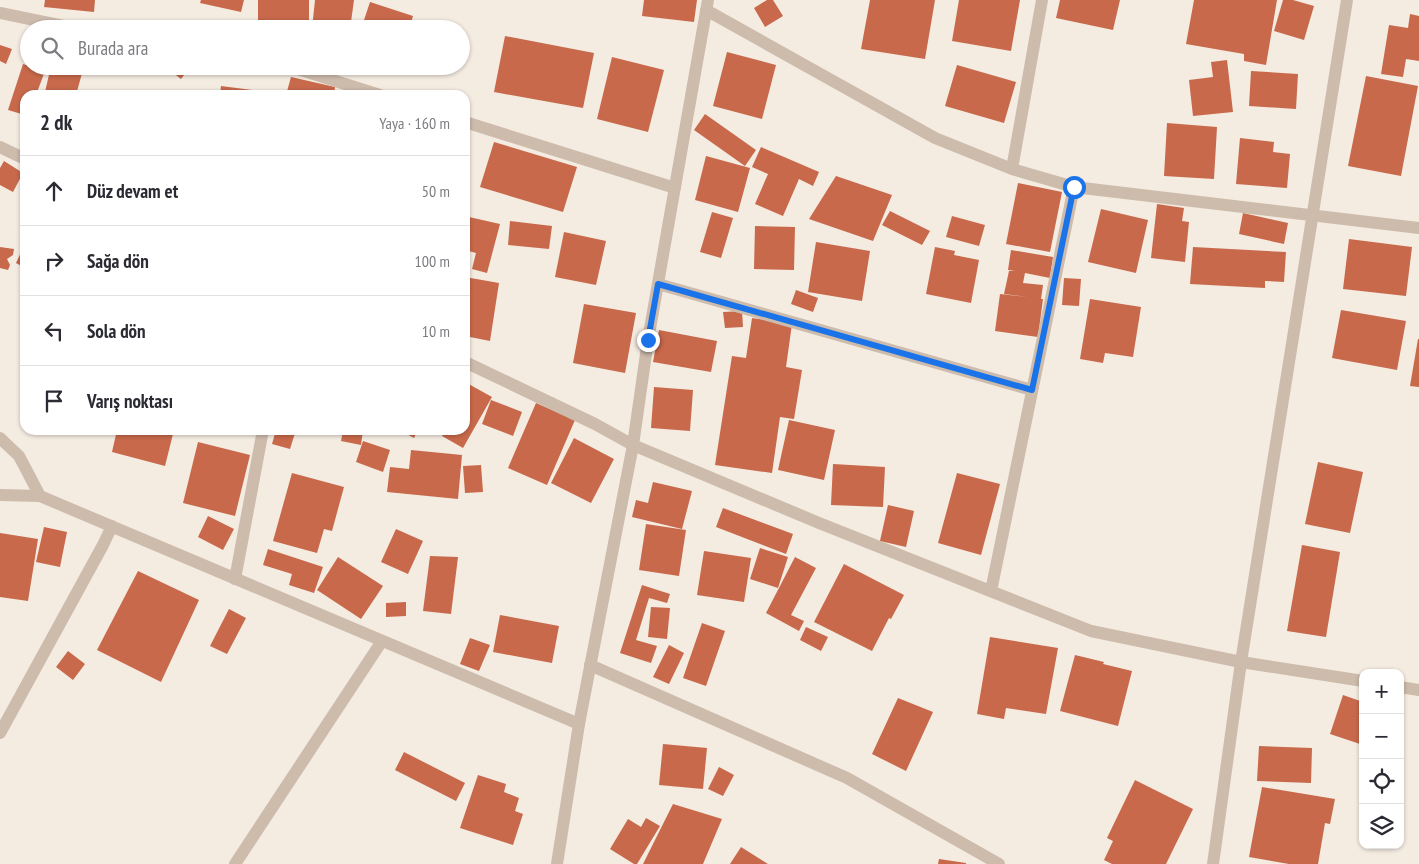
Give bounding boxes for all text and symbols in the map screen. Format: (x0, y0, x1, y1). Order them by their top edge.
search box (20, 20, 470, 75)
icon: search (38, 34, 66, 62)
text: Burada ara (78, 36, 148, 60)
text: 2 dk (40, 109, 72, 136)
text: Yaya · 160 m (379, 113, 450, 133)
route start (1063, 176, 1086, 199)
icon: ahead (40, 177, 68, 205)
text: Düz devam et (87, 179, 178, 203)
text: 50 m (422, 181, 450, 201)
icon: right (40, 247, 68, 275)
text: Sağa dön (87, 249, 149, 273)
text: 100 m (415, 251, 450, 271)
icon: left (40, 317, 68, 345)
text: Sola dön (87, 319, 146, 343)
text: 10 m (422, 321, 450, 341)
route end (637, 329, 660, 352)
icon: arrive (40, 387, 68, 415)
text: Varış noktası (87, 389, 173, 413)
map controls (1359, 669, 1404, 849)
button: + (1359, 669, 1404, 714)
button: − (1359, 714, 1404, 759)
button: locate (1359, 759, 1404, 804)
button: layers (1359, 804, 1404, 849)

